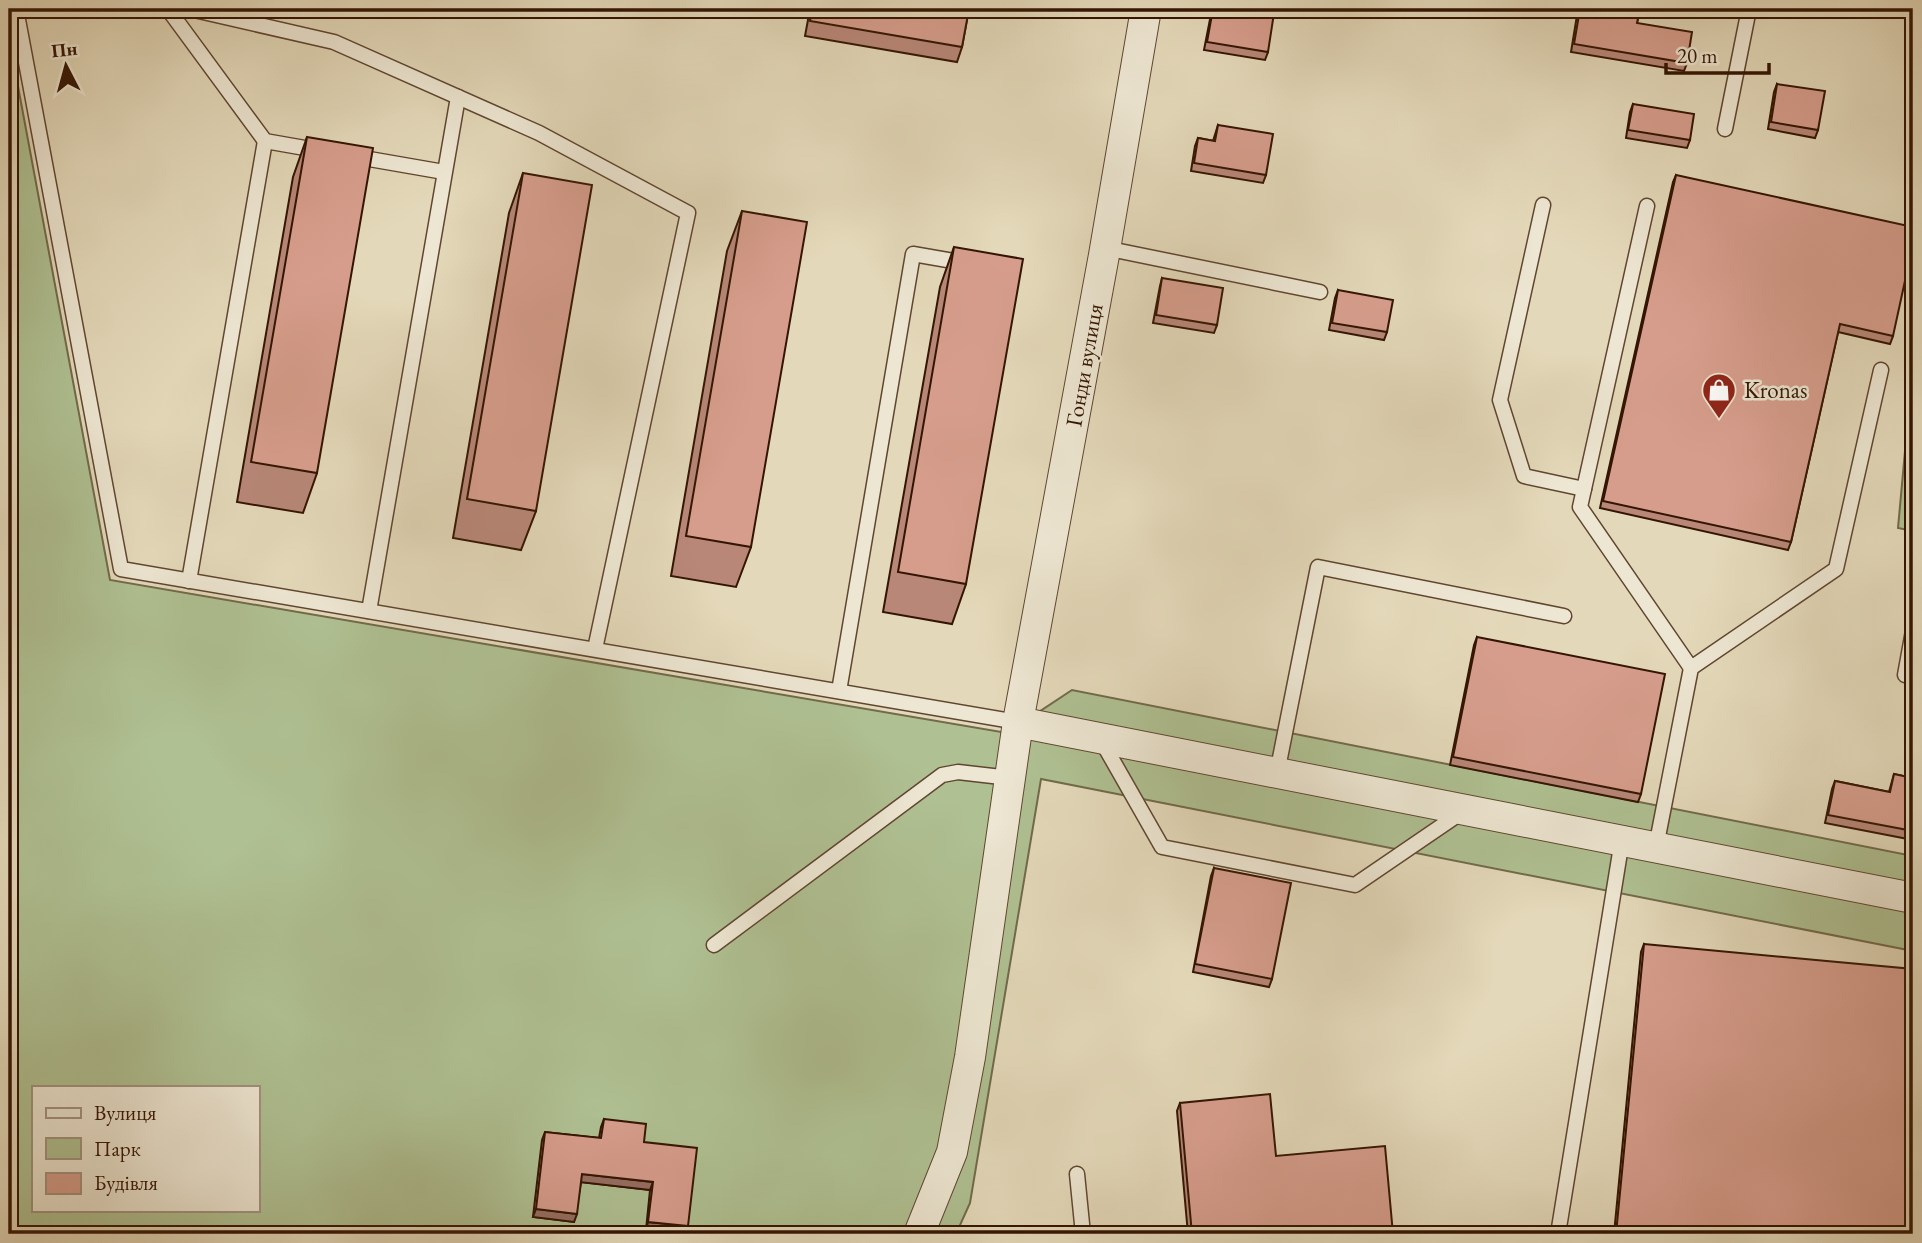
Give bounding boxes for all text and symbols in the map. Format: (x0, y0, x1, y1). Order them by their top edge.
north arrow (32, 32, 102, 102)
scale bar (1666, 32, 1770, 76)
text: Пн (50, 36, 79, 63)
text: 20 m (1677, 42, 1718, 69)
street label: Гонди вулиця (1058, 301, 1110, 429)
shop icon: Kronas (1700, 371, 1738, 420)
place label: Kronas (1744, 375, 1807, 405)
legend (32, 1086, 259, 1212)
text: Вулиця (94, 1099, 156, 1126)
text: Парк (94, 1135, 141, 1162)
text: Будівля (94, 1169, 158, 1196)

